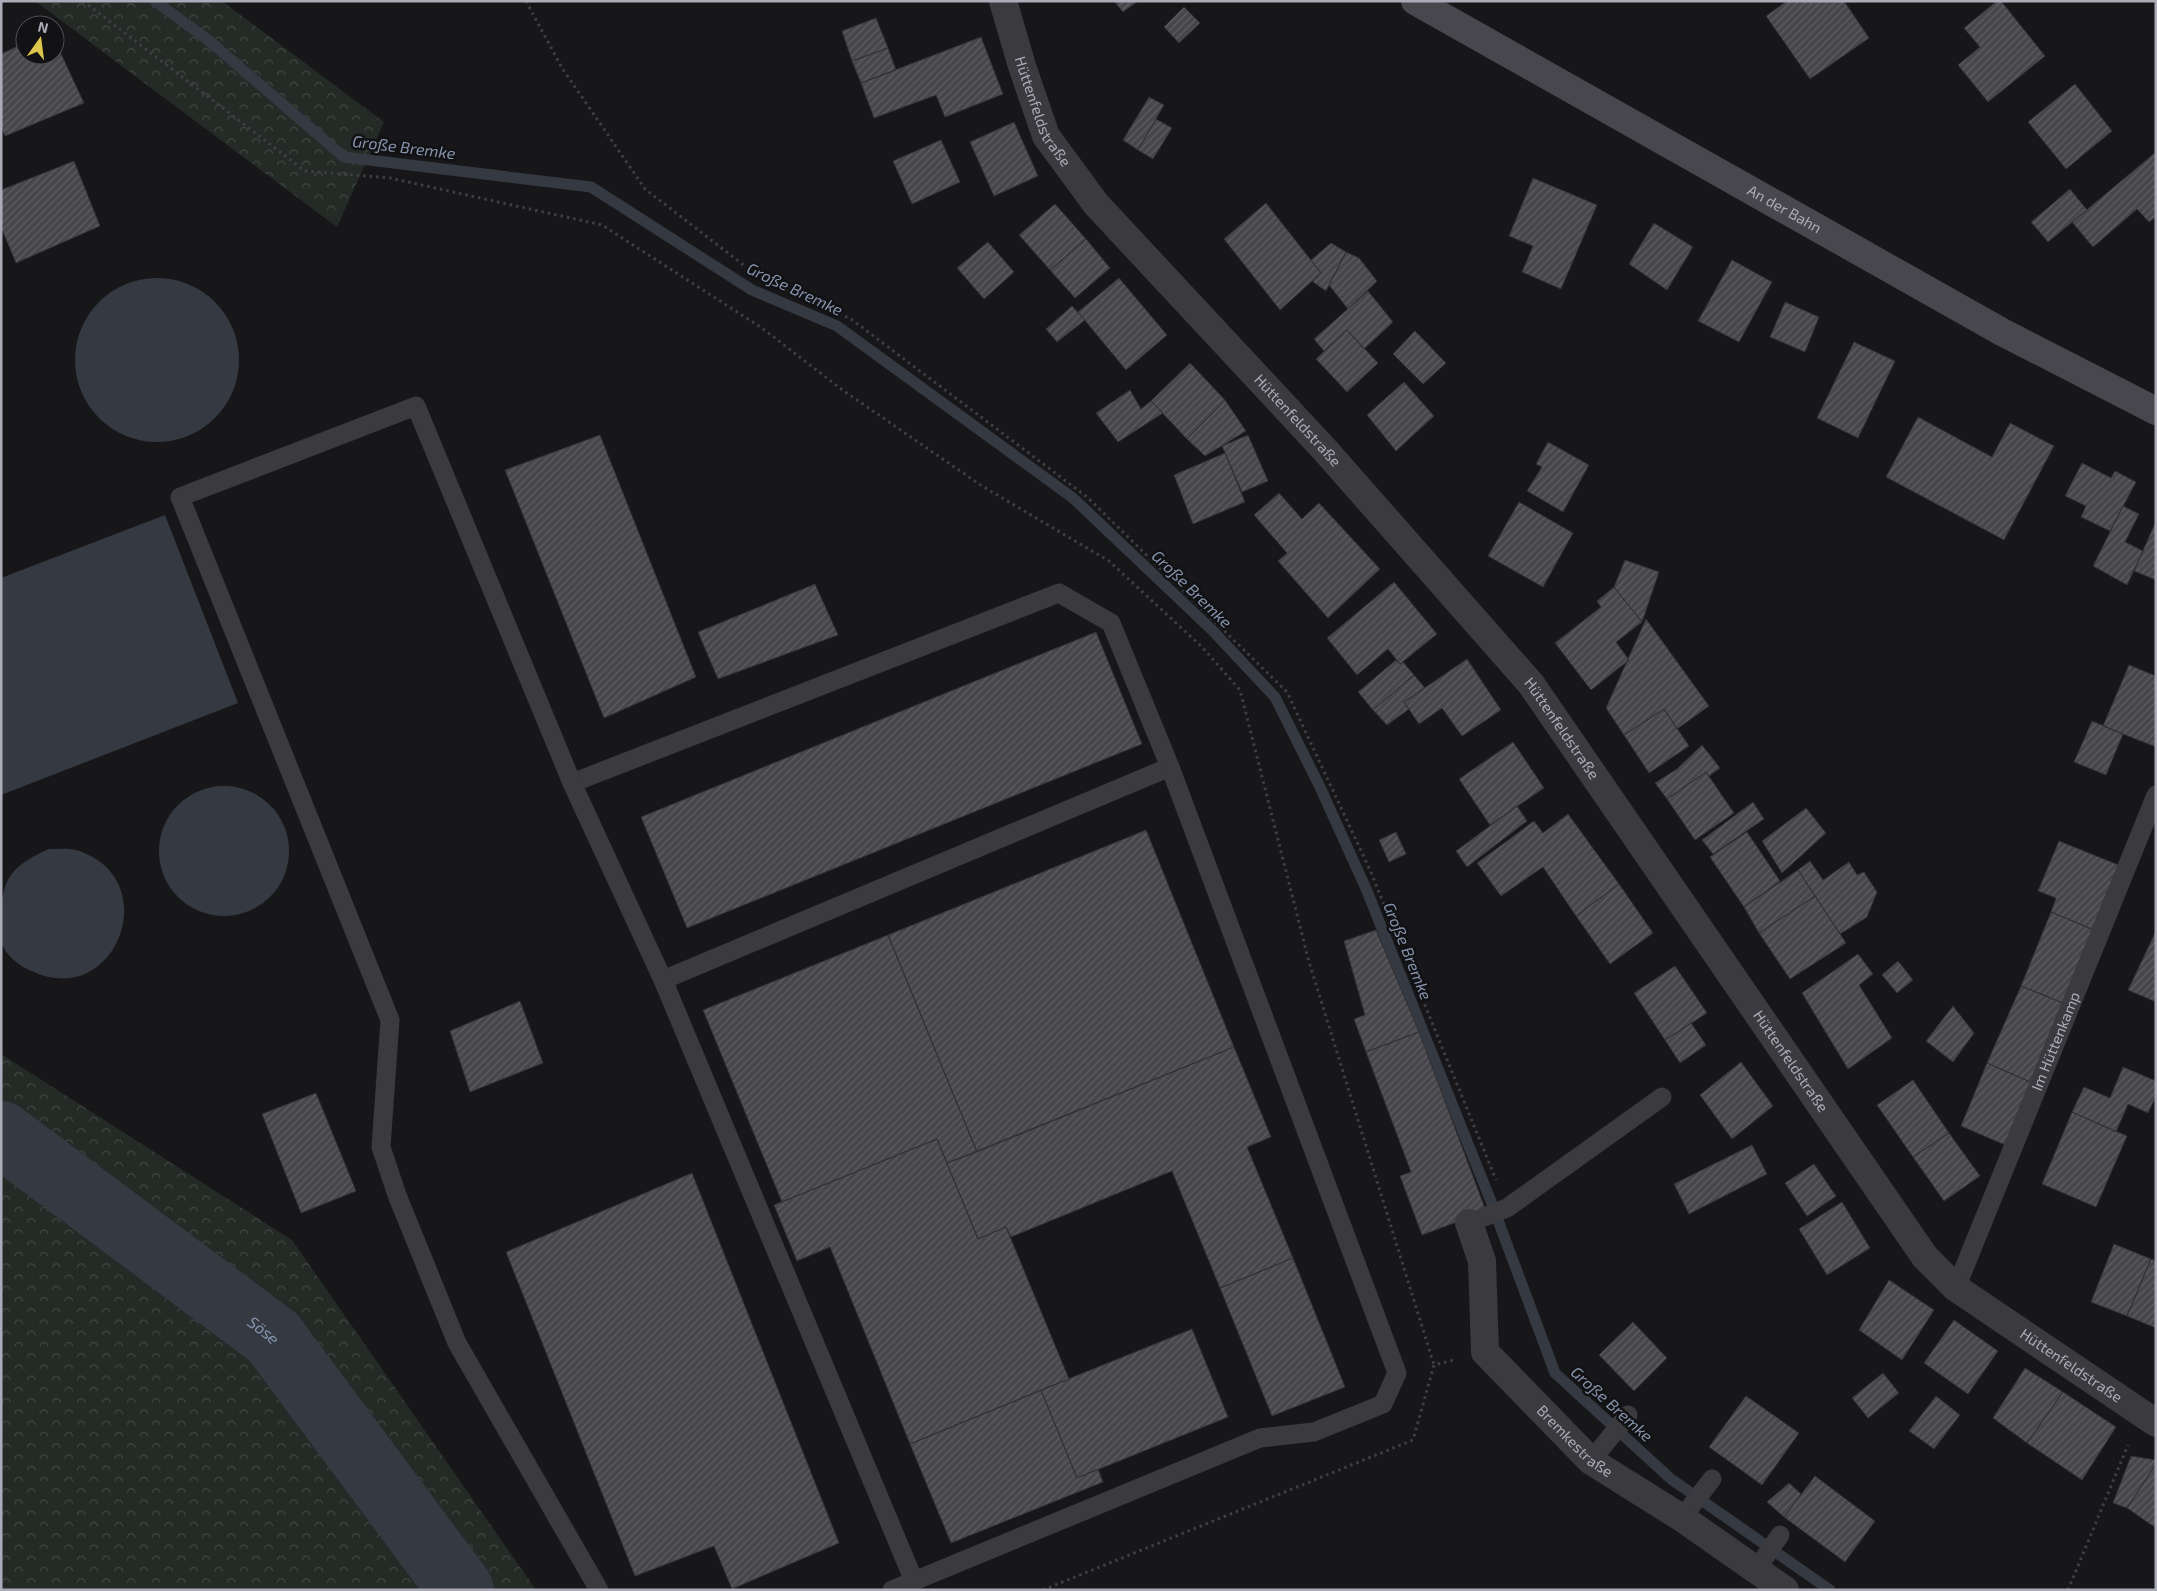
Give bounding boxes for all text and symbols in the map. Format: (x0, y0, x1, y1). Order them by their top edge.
north arrow (15, 15, 65, 65)
text: N (36, 17, 50, 36)
street label: Hüttenfeldstraße (1012, 54, 1075, 170)
water label: Große Bremke (352, 131, 457, 162)
street label: An der Bahn (1745, 180, 1825, 236)
water label: Große Bremke (744, 258, 847, 319)
street label: Hüttenfeldstraße (1251, 370, 1345, 470)
water label: Große Bremke (1148, 546, 1236, 632)
street label: Hüttenfeldstraße (1521, 673, 1604, 782)
water label: Große Bremke (1380, 899, 1437, 1003)
street label: Im Hüttenkamp (2027, 989, 2083, 1093)
street label: Hüttenfeldstraße (1750, 1007, 1833, 1115)
water label: Söse (245, 1312, 285, 1347)
street label: Hüttenfeldstraße (2017, 1324, 2126, 1406)
water label: Große Bremke (1567, 1362, 1657, 1446)
street label: Bremkestraße (1534, 1401, 1616, 1480)

